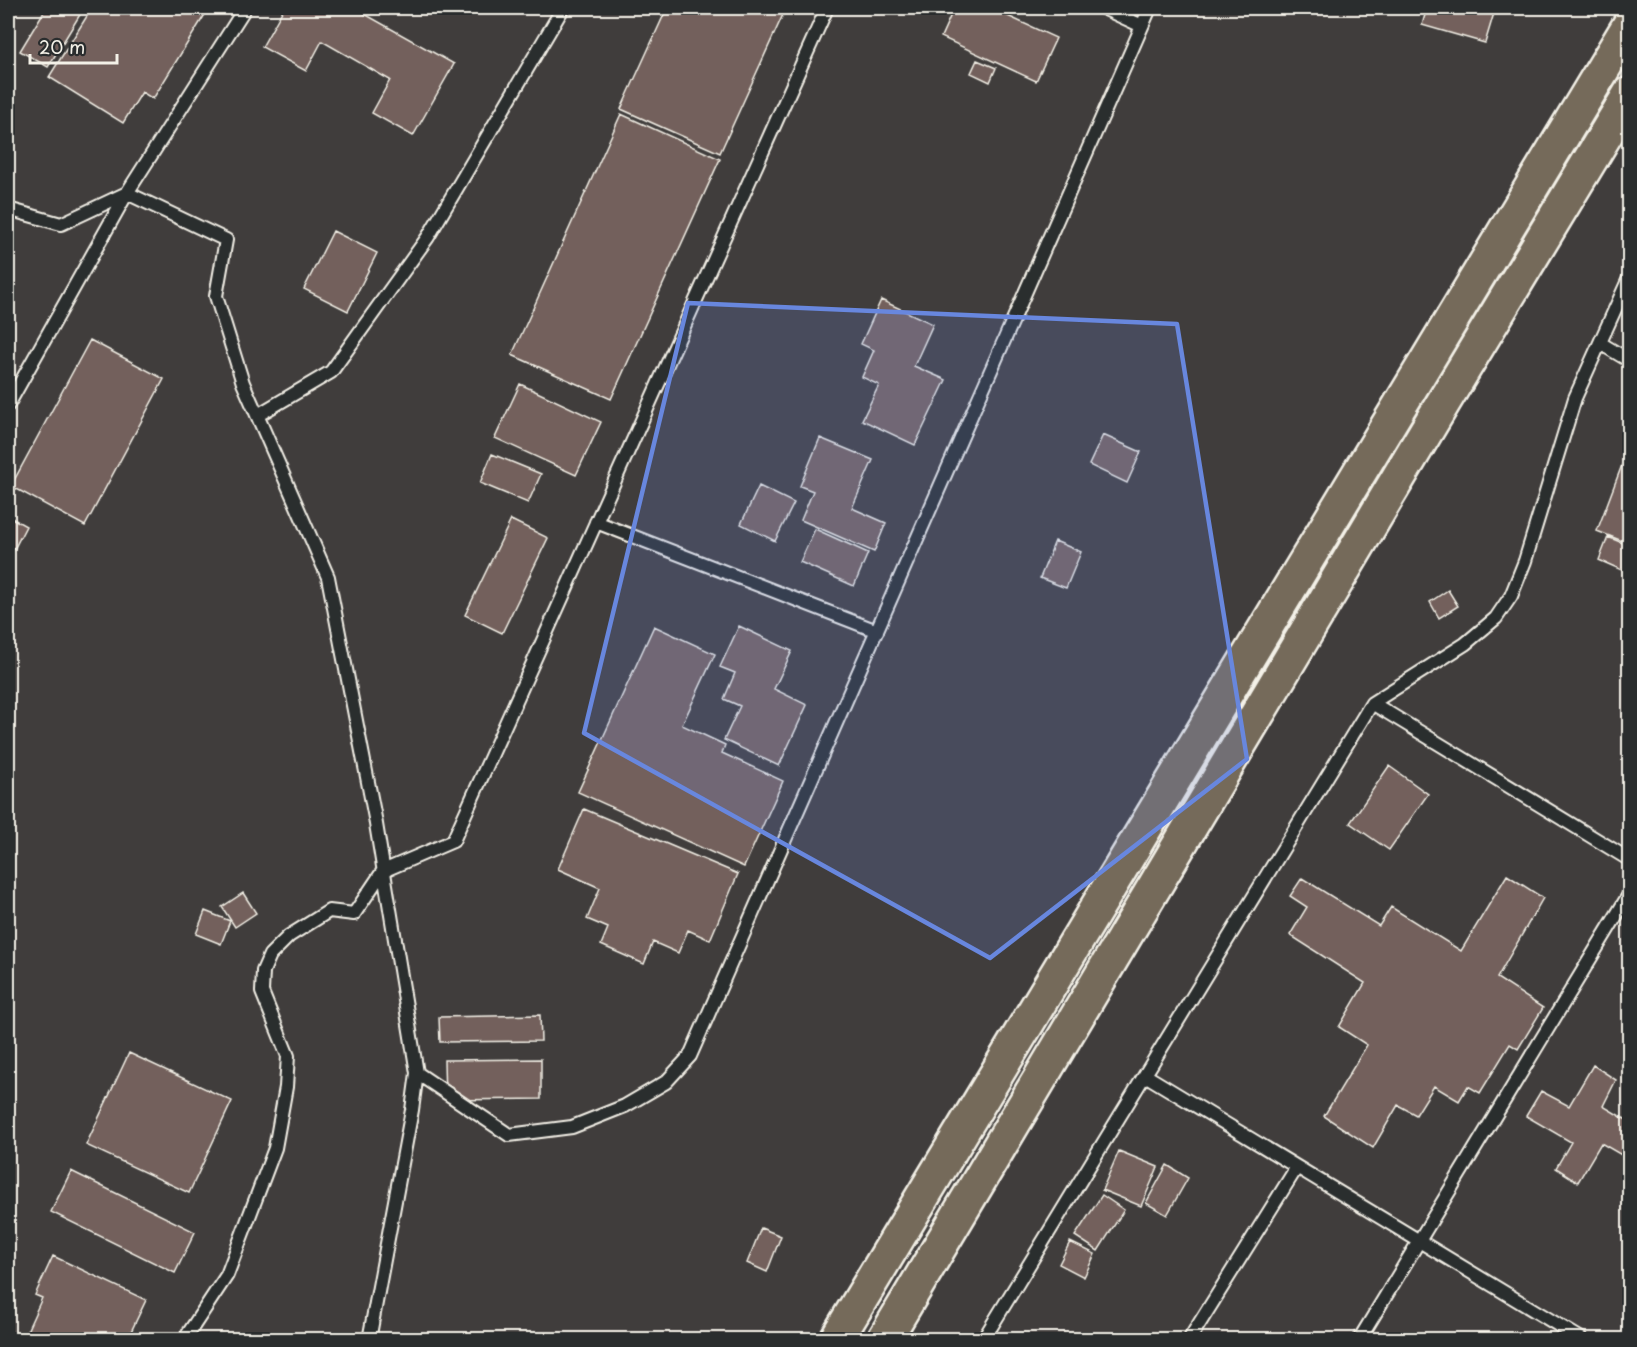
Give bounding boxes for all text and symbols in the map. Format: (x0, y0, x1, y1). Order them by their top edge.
scale bar (30, 27, 117, 65)
text: 20 m (39, 33, 85, 60)

